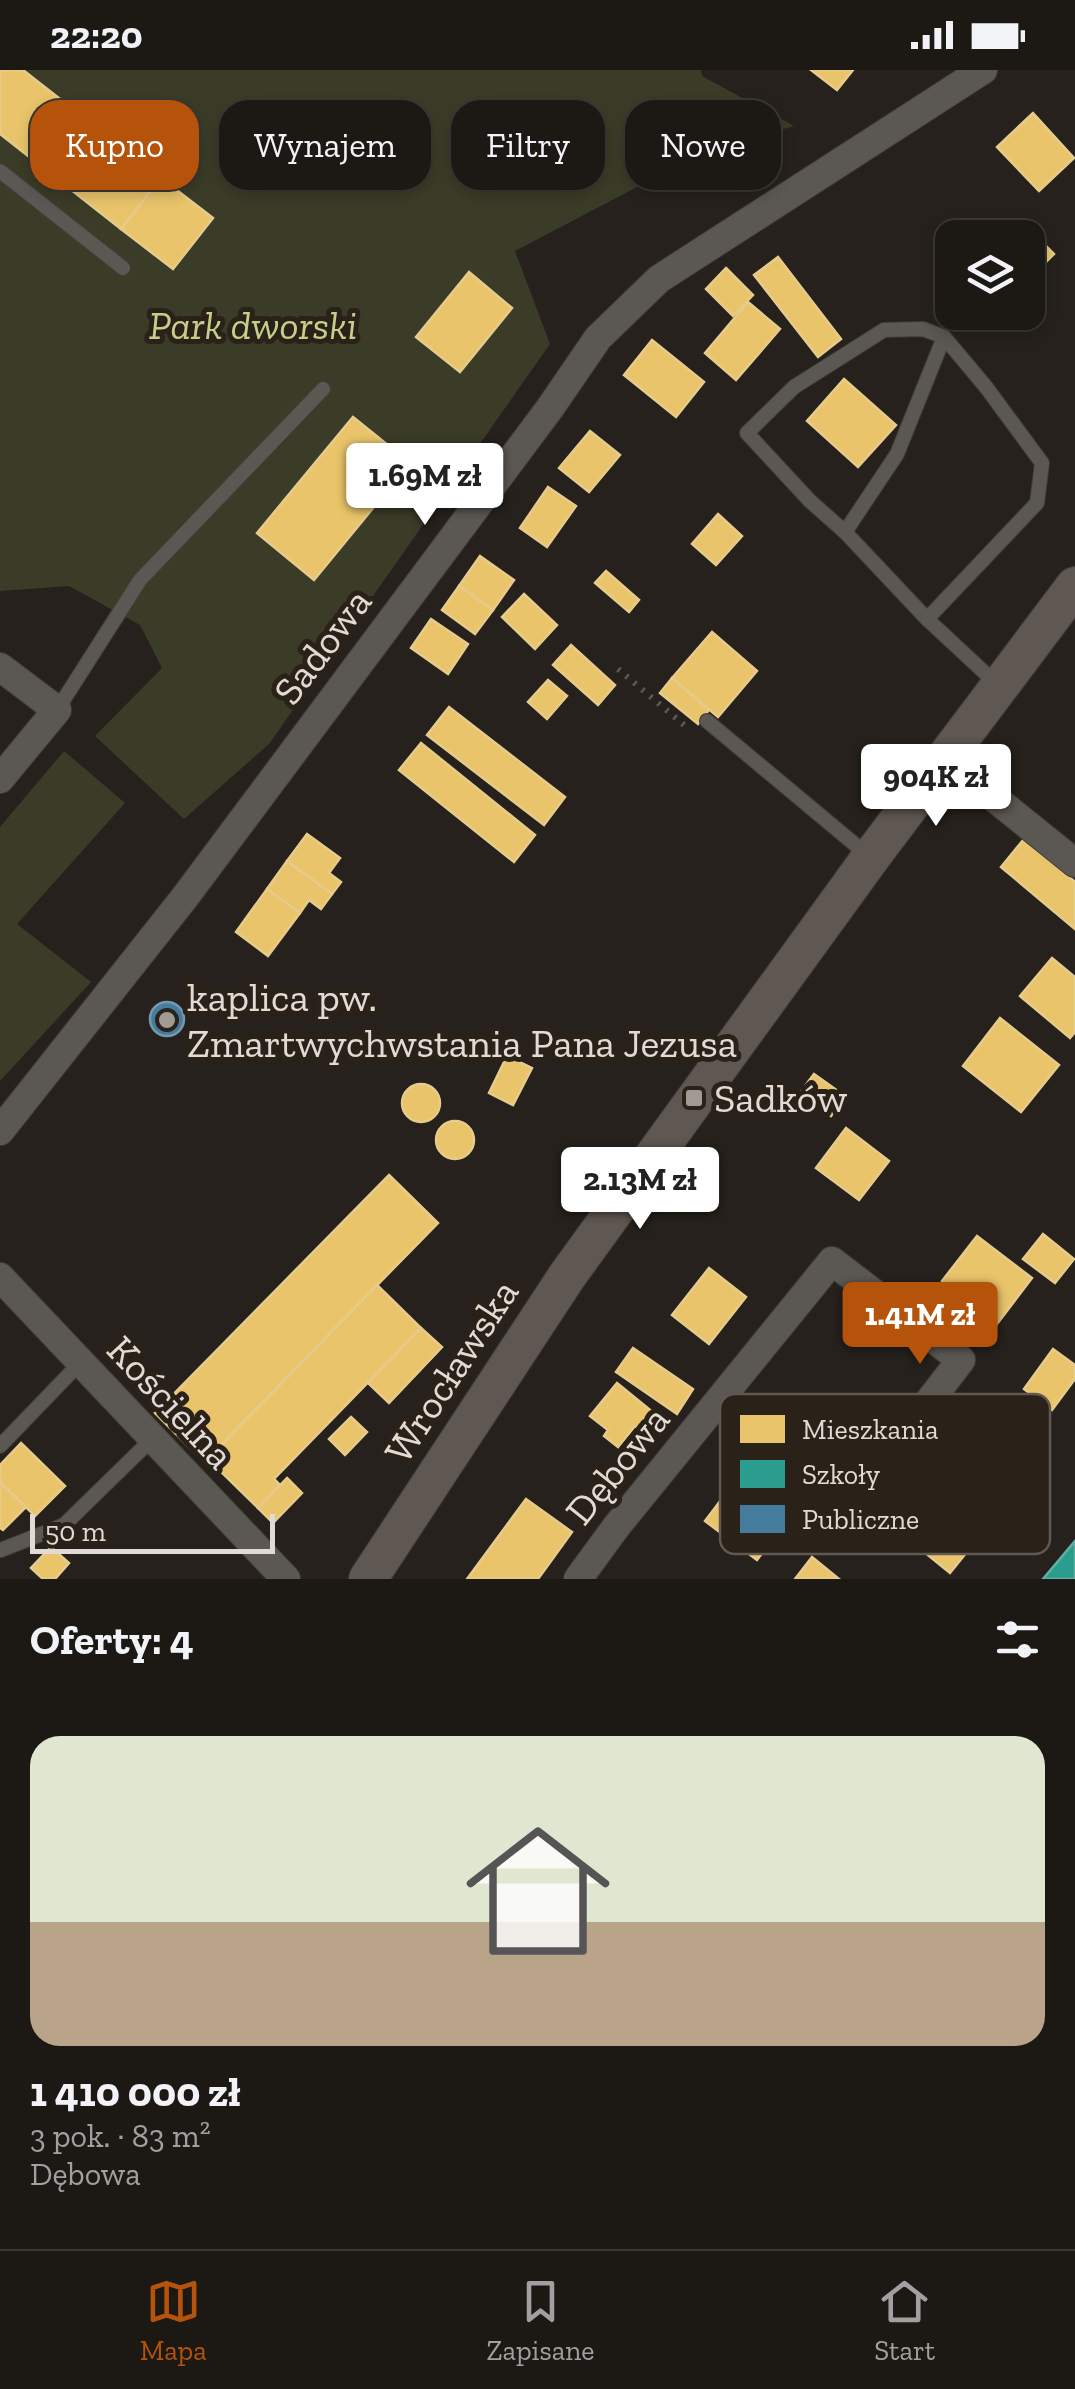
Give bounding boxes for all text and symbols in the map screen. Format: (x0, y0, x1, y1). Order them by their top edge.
text: 22:20 (50, 12, 143, 58)
chip: Kupno (30, 100, 199, 190)
chip: Wynajem (219, 100, 431, 190)
chip: Filtry (451, 100, 605, 190)
chip: Nowe (625, 100, 781, 190)
map controls (935, 220, 1045, 330)
button: layers (935, 220, 1045, 330)
park label: Park dworski (149, 301, 357, 349)
pin: 1.69M zł (322, 443, 528, 528)
text: 1.69M zł (368, 456, 482, 494)
street label: Sadowa (263, 579, 381, 713)
pin: 904K zł (844, 744, 1028, 829)
text: 904K zł (883, 757, 989, 795)
place label: kaplica pw. Zmartwychwstania Pana Jezusa (187, 973, 737, 1067)
marker: kaplica pw. Zmartwychwstania Pana Jezusa (156, 1009, 178, 1031)
place label: Sadków (714, 1074, 848, 1122)
marker: Sadków (683, 1087, 705, 1109)
pin: 2.13M zł (537, 1147, 743, 1232)
text: 2.13M zł (583, 1160, 697, 1198)
street label: Wrocławska (374, 1270, 528, 1472)
pin: 1.41M zł (817, 1282, 1023, 1367)
text: 1.41M zł (865, 1295, 975, 1333)
street label: Kościelna (97, 1326, 245, 1478)
legend (720, 1394, 1050, 1554)
street label: Dębowa (555, 1396, 679, 1534)
text: Mieszkania (802, 1413, 939, 1446)
text: Szkoły (802, 1458, 881, 1491)
text: Publiczne (802, 1503, 919, 1536)
scale bar (30, 1509, 275, 1554)
text: 50 m (45, 1515, 106, 1548)
icon: filters (990, 1612, 1045, 1667)
text: Oferty: 4 (30, 1614, 194, 1665)
icon: home (448, 1801, 628, 1981)
text: 1 410 000 zł (30, 2066, 241, 2117)
text: 3 pok. · 83 m² (30, 2117, 211, 2155)
text: Dębowa (30, 2155, 141, 2193)
tab: Mapa (140, 2274, 207, 2367)
tab: Zapisane (486, 2274, 594, 2367)
tab: Start (874, 2274, 935, 2367)

